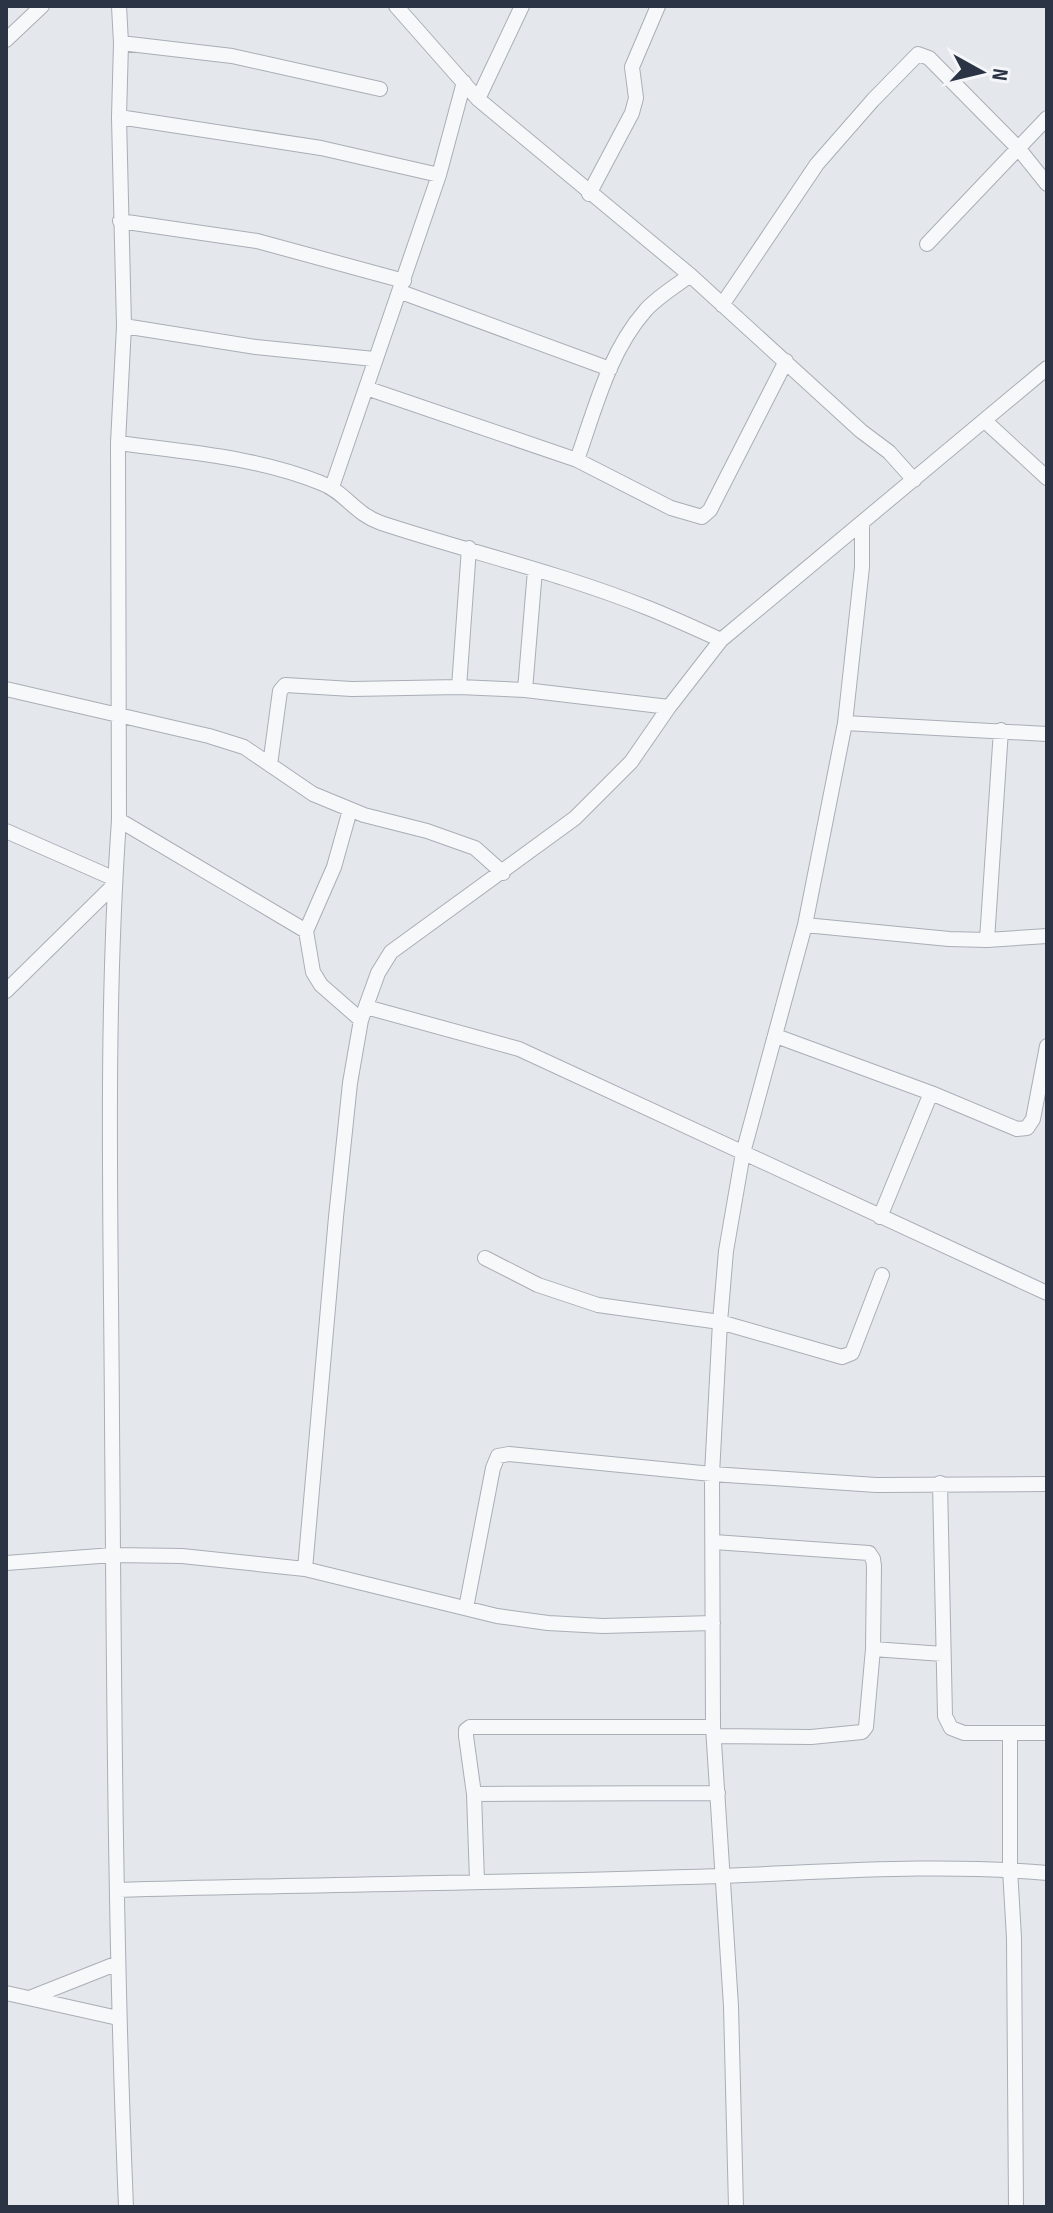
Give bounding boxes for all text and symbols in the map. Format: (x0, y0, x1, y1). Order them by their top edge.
north arrow (941, 32, 1021, 112)
text: N (985, 67, 1014, 82)

